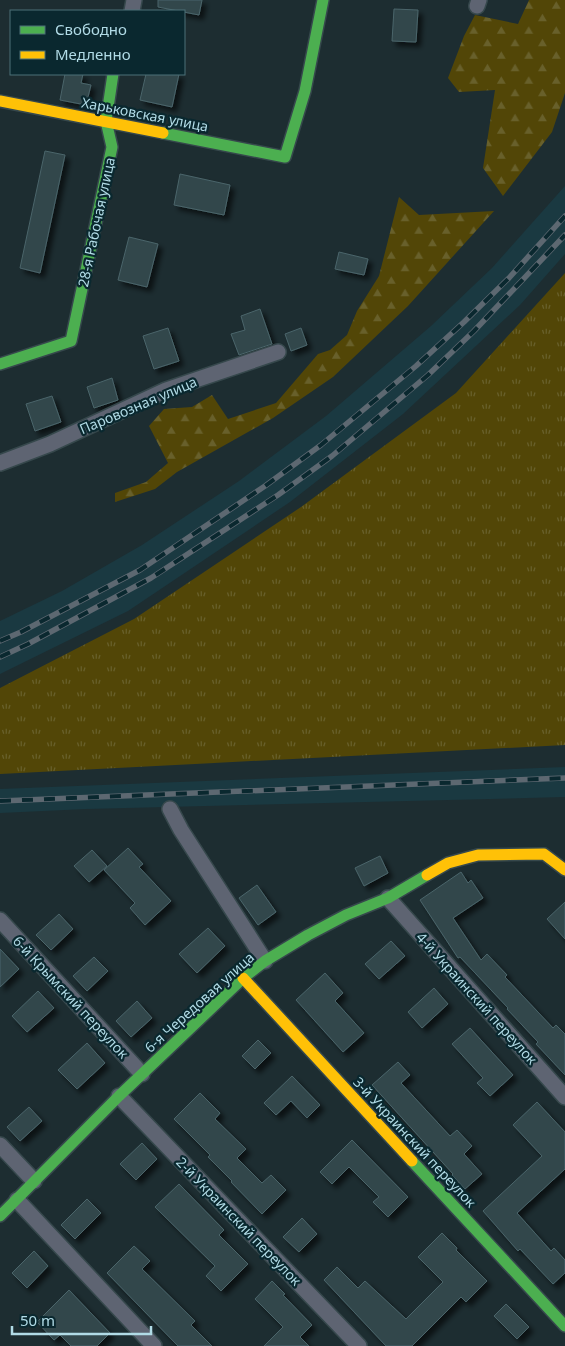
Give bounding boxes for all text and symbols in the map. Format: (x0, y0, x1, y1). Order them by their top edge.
legend (10, 10, 185, 75)
text: Свободно (55, 19, 127, 39)
text: Медленно (55, 44, 131, 64)
street label: Харьковская улица (80, 92, 210, 136)
street label: 28-я Рабочая улица (73, 155, 119, 289)
street label: Паровозная улица (76, 372, 200, 438)
street label: 4-й Украинский переулок (412, 928, 542, 1069)
street label: 6-й Крымский переулок (9, 932, 133, 1063)
street label: 6-я Чередовая улица (140, 948, 258, 1056)
street label: 3-й Украинский переулок (349, 1073, 481, 1212)
street label: 2-й Украинский переулок (172, 1152, 306, 1290)
scale bar (12, 1304, 151, 1336)
text: 50 m (20, 1310, 55, 1330)

